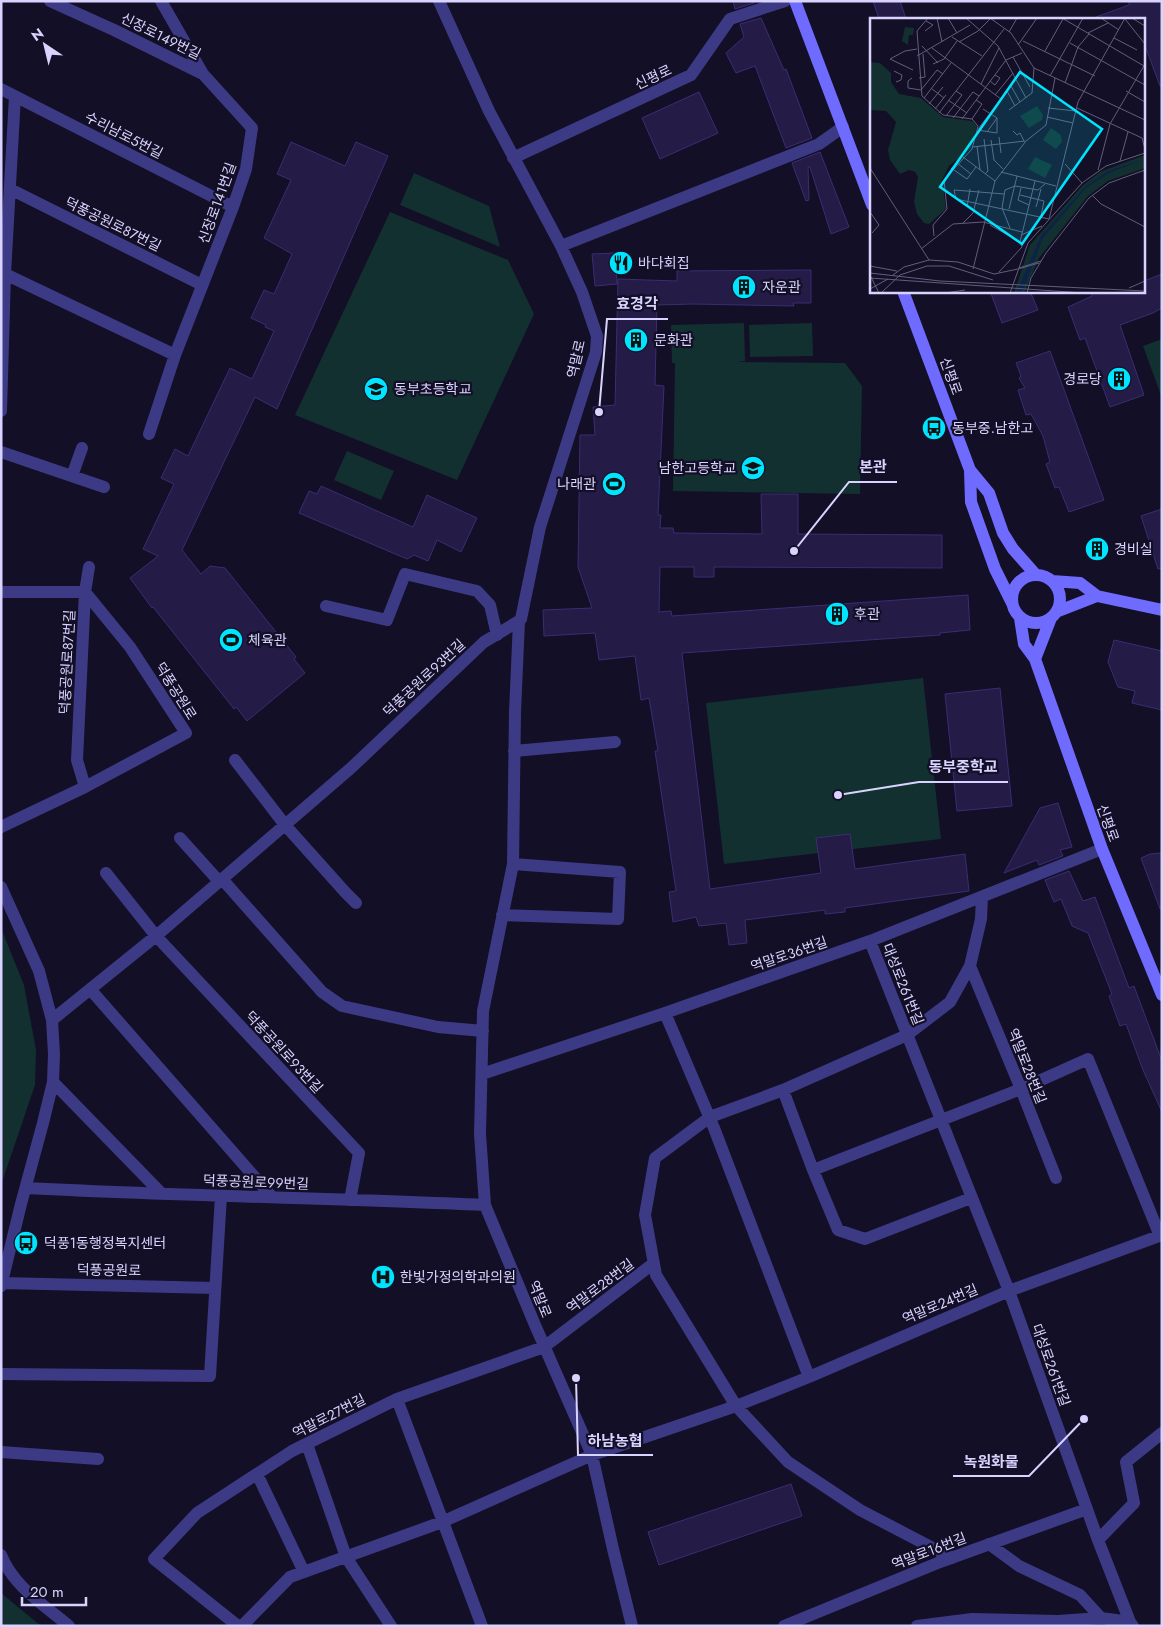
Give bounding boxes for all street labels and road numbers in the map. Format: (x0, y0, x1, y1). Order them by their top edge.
street label: 신장로149번길 (118, 8, 204, 64)
street label: 신평로 (631, 60, 675, 94)
street label: 수리남로5번길 (82, 107, 166, 163)
street label: 신장로141번길 (193, 160, 241, 246)
street label: 덕풍공원로87번길 (61, 192, 165, 256)
street label: 역말로 (562, 338, 590, 380)
street label: 신평로 (935, 354, 967, 398)
street label: 덕풍공원로87번길 (54, 609, 80, 715)
street label: 덕풍공원로93번길 (378, 635, 470, 721)
street label: 덕풍공원로 (150, 658, 202, 724)
street label: 신평로 (1092, 801, 1124, 845)
street label: 역말로36번길 (748, 932, 830, 976)
street label: 대성로261번길 (877, 940, 929, 1028)
street label: 덕풍공원로93번길 (241, 1006, 327, 1098)
street label: 역말로28번길 (1003, 1025, 1051, 1107)
street label: 덕풍공원로99번길 (203, 1170, 309, 1194)
street label: 역말로28번길 (562, 1254, 638, 1318)
street label: 덕풍공원로 (77, 1259, 141, 1281)
street label: 역말로 (523, 1277, 557, 1321)
street label: 역말로24번길 (899, 1279, 981, 1329)
street label: 대성로261번길 (1027, 1321, 1075, 1409)
street label: 역말로27번길 (289, 1389, 369, 1443)
street label: 역말로16번길 (889, 1528, 969, 1574)

